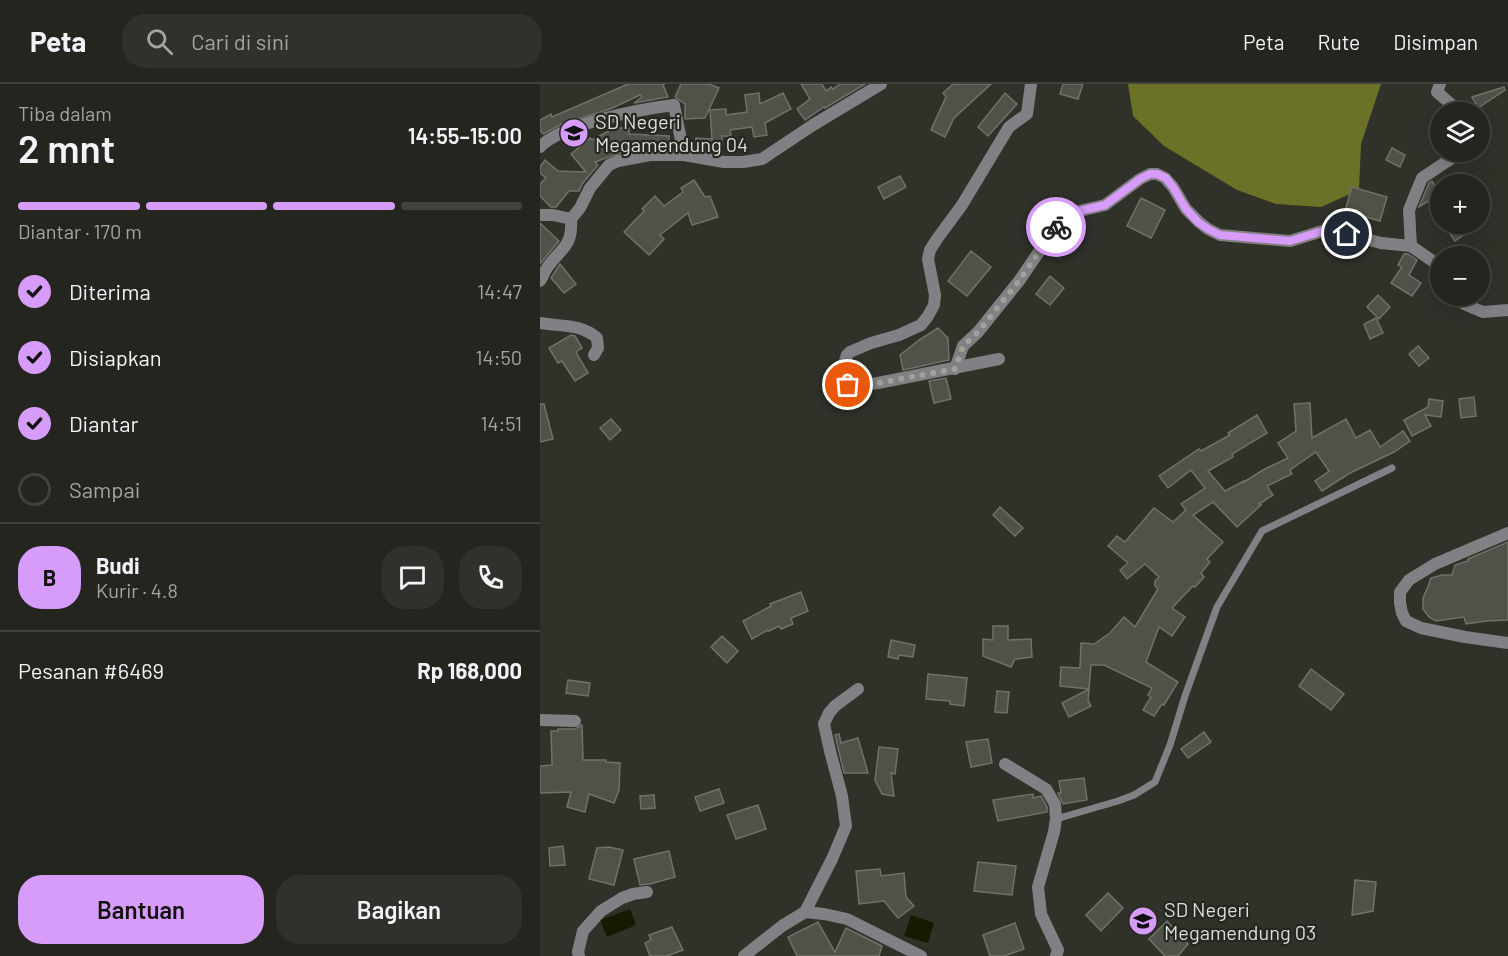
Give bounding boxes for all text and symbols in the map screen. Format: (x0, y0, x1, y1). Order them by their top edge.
search box (122, 14, 542, 68)
text: Peta (30, 24, 86, 58)
icon: search (143, 25, 176, 58)
text: Cari di sini (191, 28, 289, 54)
text: Peta (1243, 29, 1285, 54)
text: Rute (1318, 29, 1360, 54)
text: Disimpan (1393, 29, 1478, 54)
text: Tiba dalam (18, 101, 112, 125)
map controls (1430, 102, 1490, 306)
button: layers (1430, 102, 1490, 162)
place label: SD Negeri Megamendung 04 (595, 109, 748, 156)
school or university icon: SD Negeri Megamendung 04 (558, 117, 590, 149)
text: 14:55–15:00 (408, 122, 522, 148)
text: 2 mnt (18, 124, 115, 171)
button: + (1430, 174, 1490, 234)
courier (1026, 197, 1086, 257)
pin (1321, 208, 1372, 259)
icon: bike (1040, 211, 1073, 244)
icon: home (1330, 217, 1363, 250)
text: Diantar · 170 m (18, 219, 142, 243)
button: − (1430, 246, 1490, 306)
icon: check (18, 275, 51, 308)
text: Diterima (69, 278, 151, 304)
text: 14:47 (477, 279, 522, 303)
icon: check (18, 341, 51, 374)
text: Disiapkan (69, 344, 162, 370)
text: 14:50 (476, 345, 522, 369)
pin (822, 359, 873, 410)
icon: bag (831, 368, 864, 401)
icon: check (18, 407, 51, 440)
text: Diantar (69, 410, 139, 436)
text: 14:51 (480, 411, 522, 435)
text: Sampai (69, 476, 140, 502)
button: chat (381, 546, 444, 609)
button: phone (459, 546, 522, 609)
text: Budi (96, 552, 140, 578)
text: B (43, 564, 56, 590)
text: Kurir · 4.8 (96, 578, 178, 602)
text: Pesanan #6469 (18, 657, 164, 683)
text: Rp 168,000 (417, 657, 522, 683)
button: Bantuan (18, 875, 264, 944)
button: Bagikan (276, 875, 522, 944)
place label: SD Negeri Megamendung 03 (1164, 897, 1316, 944)
school or university icon: SD Negeri Megamendung 03 (1127, 905, 1159, 937)

